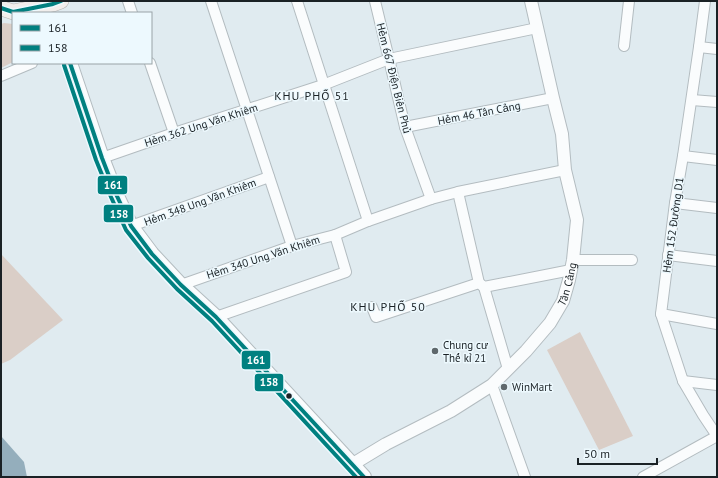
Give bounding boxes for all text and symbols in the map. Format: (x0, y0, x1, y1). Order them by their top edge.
legend (12, 12, 152, 64)
text: 161 (48, 20, 68, 35)
street label: Hẻm 667 Điện Biên Phủ (374, 21, 414, 135)
text: 158 (48, 40, 68, 55)
district label: KHU PHỐ 51 (274, 88, 350, 103)
street label: Hẻm 46 Tân Cảng (436, 98, 522, 128)
street label: Hẻm 362 Ung Văn Khiêm (143, 100, 260, 150)
line badge: 161 (97, 175, 128, 195)
street label: Hẻm 348 Ung Văn Khiêm (142, 175, 258, 229)
street label: Hẻm 152 Đường D1 (659, 176, 687, 274)
text: 161 (104, 178, 122, 192)
line badge: 158 (103, 204, 134, 223)
text: 158 (110, 207, 128, 221)
street label: Hẻm 340 Ung Văn Khiêm (205, 232, 322, 282)
street label: Tân Cảng (555, 261, 579, 309)
district label: KHU PHỐ 50 (350, 299, 426, 314)
place label: Chung cư Thế kỉ 21 (443, 338, 489, 365)
marker: Chung cư Thế kỉ 21 (430, 346, 440, 356)
line badge: 161 (241, 350, 271, 370)
text: 161 (247, 353, 265, 367)
line badge: 158 (254, 373, 284, 392)
text: 158 (260, 375, 278, 389)
place label: WinMart (512, 380, 552, 394)
marker: WinMart (499, 382, 509, 392)
unlabelled marker (284, 391, 294, 401)
scale bar (578, 440, 657, 466)
text: 50 m (584, 446, 610, 461)

